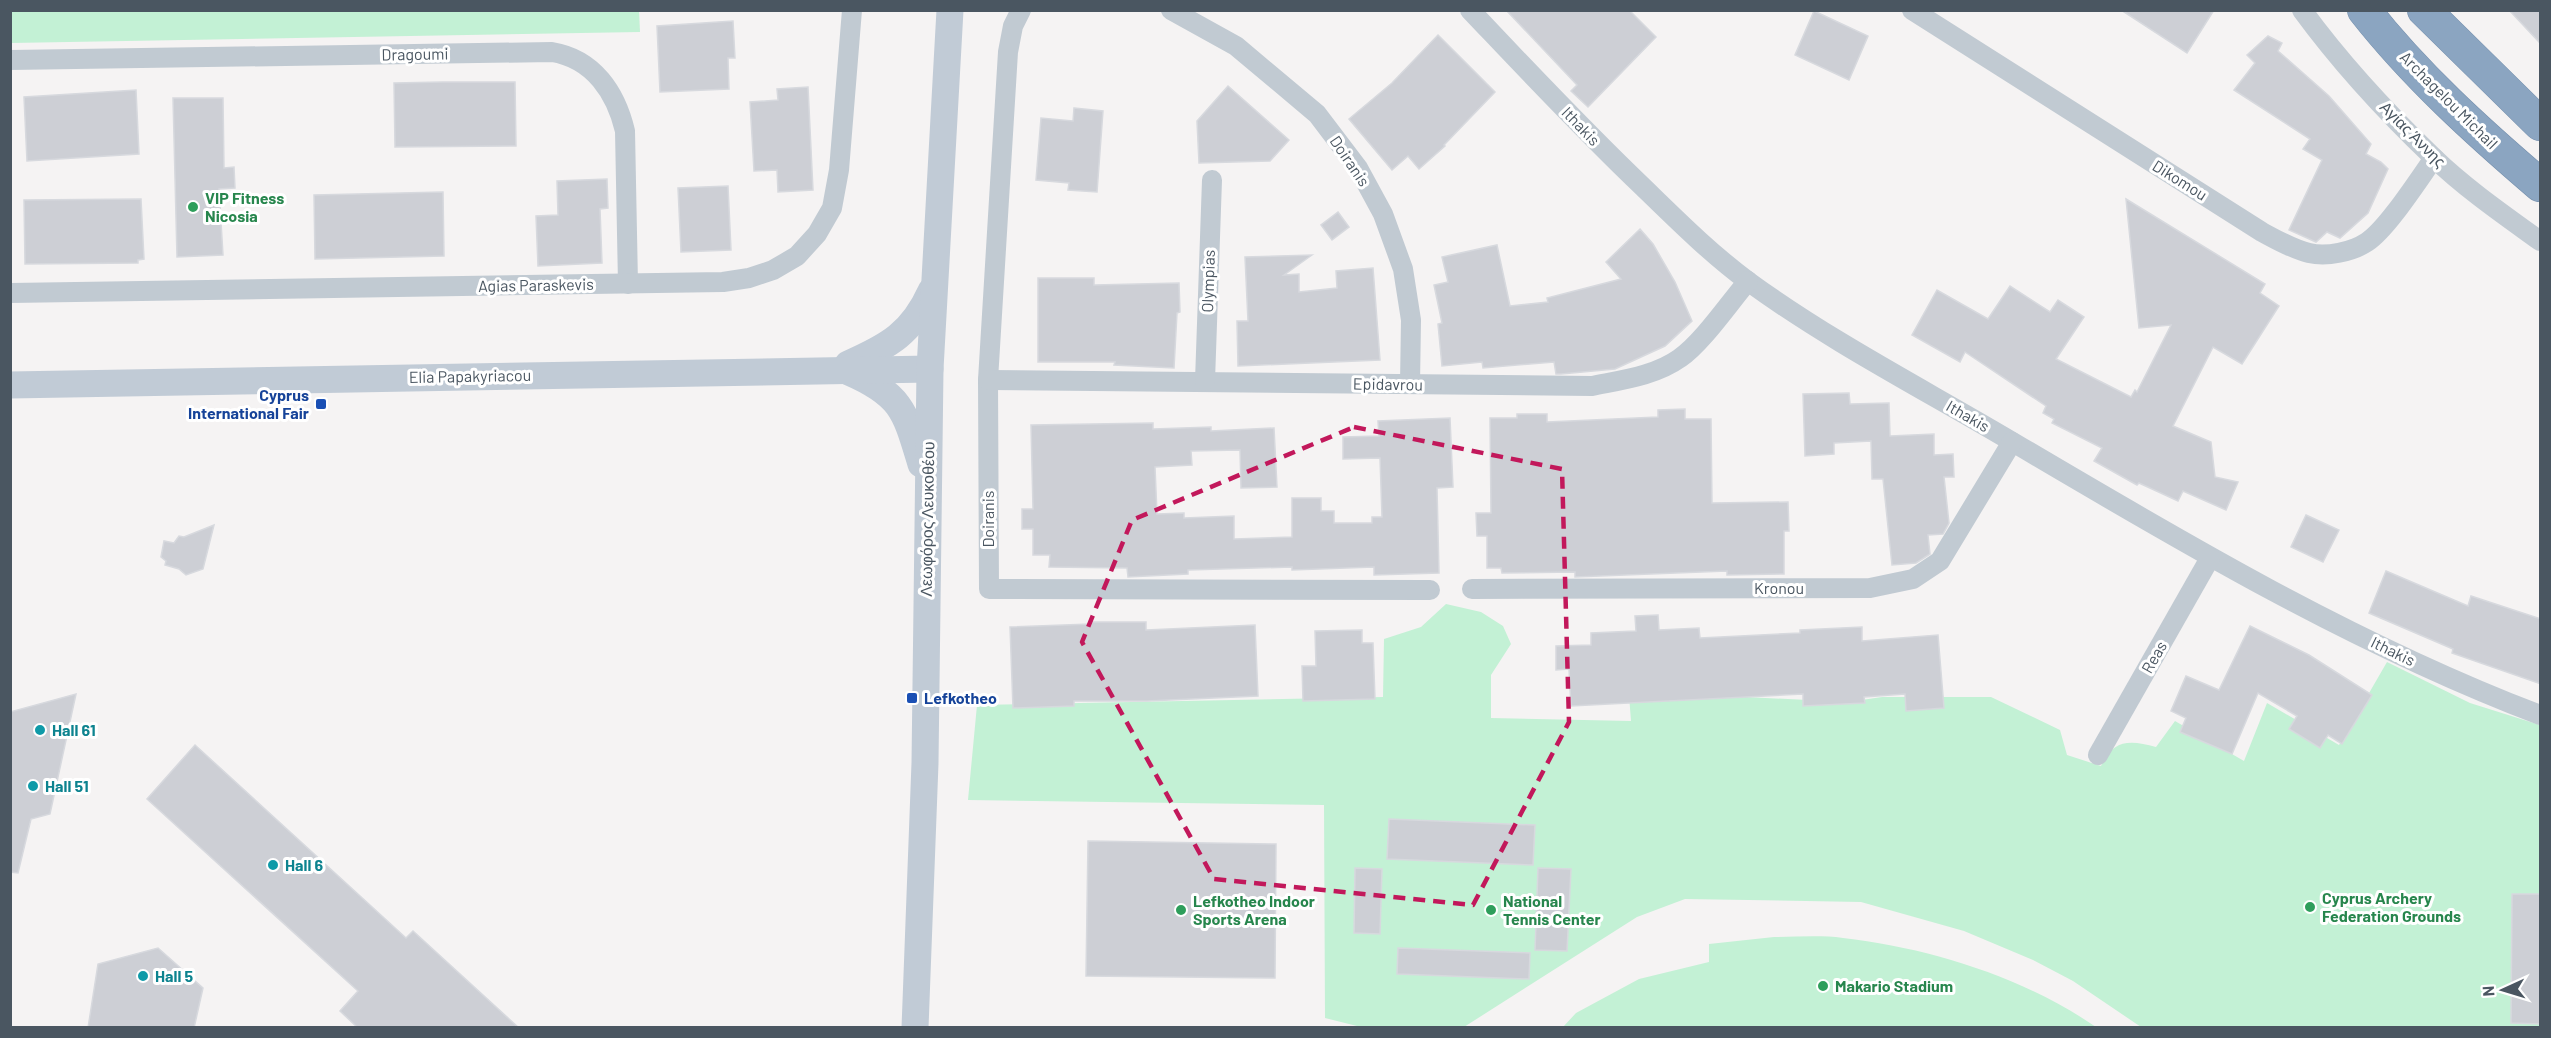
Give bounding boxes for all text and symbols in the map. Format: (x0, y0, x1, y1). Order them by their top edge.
street label: Dragoumi (381, 43, 449, 64)
street label: Archagelou Michail (2397, 47, 2502, 152)
street label: Αγίας Άννης (2377, 97, 2450, 171)
street label: Ithakis (1558, 102, 1604, 149)
street label: Doiranis (1327, 132, 1374, 190)
street label: Dikomou (2149, 155, 2211, 204)
place label: VIP Fitness Nicosia (205, 188, 284, 225)
marker: VIP Fitness Nicosia (186, 200, 200, 214)
street label: Olympias (1197, 249, 1218, 313)
street label: Agias Paraskevis (478, 274, 594, 295)
street label: Elia Papakyriacou (409, 365, 531, 386)
street label: Epidavrou (1353, 373, 1423, 394)
place label: Cyprus International Fair (188, 385, 309, 422)
street label: Ithakis (1943, 396, 1993, 435)
marker: Cyprus International Fair (314, 397, 328, 411)
street label: Λεωφόρος Λευκοθέου (916, 441, 937, 597)
street label: Doiranis (978, 490, 997, 548)
street label: Kronou (1754, 578, 1804, 597)
street label: Ithakis (2368, 632, 2418, 669)
street label: Reas (2137, 637, 2170, 676)
place label: Lefkotheo (924, 688, 997, 707)
marker: Lefkotheo (905, 691, 919, 705)
place label: Hall 61 (52, 720, 96, 739)
marker: Hall 61 (33, 723, 47, 737)
place label: Hall 51 (45, 776, 89, 795)
marker: Hall 51 (26, 779, 40, 793)
place label: Hall 6 (285, 855, 324, 874)
marker: Hall 6 (266, 858, 280, 872)
place label: Cyprus Archery Federation Grounds (2322, 888, 2461, 925)
place label: Lefkotheo Indoor Sports Arena (1193, 891, 1315, 928)
place label: National Tennis Center (1503, 891, 1601, 928)
marker: Cyprus Archery Federation Grounds (2303, 900, 2317, 914)
marker: Lefkotheo Indoor Sports Arena (1174, 903, 1188, 917)
marker: National Tennis Center (1484, 903, 1498, 917)
north arrow (2473, 960, 2533, 1020)
place label: Hall 5 (155, 966, 194, 985)
marker: Hall 5 (136, 969, 150, 983)
place label: Makario Stadium (1835, 976, 1953, 995)
marker: Makario Stadium (1816, 979, 1830, 993)
text: N (2478, 985, 2497, 997)

